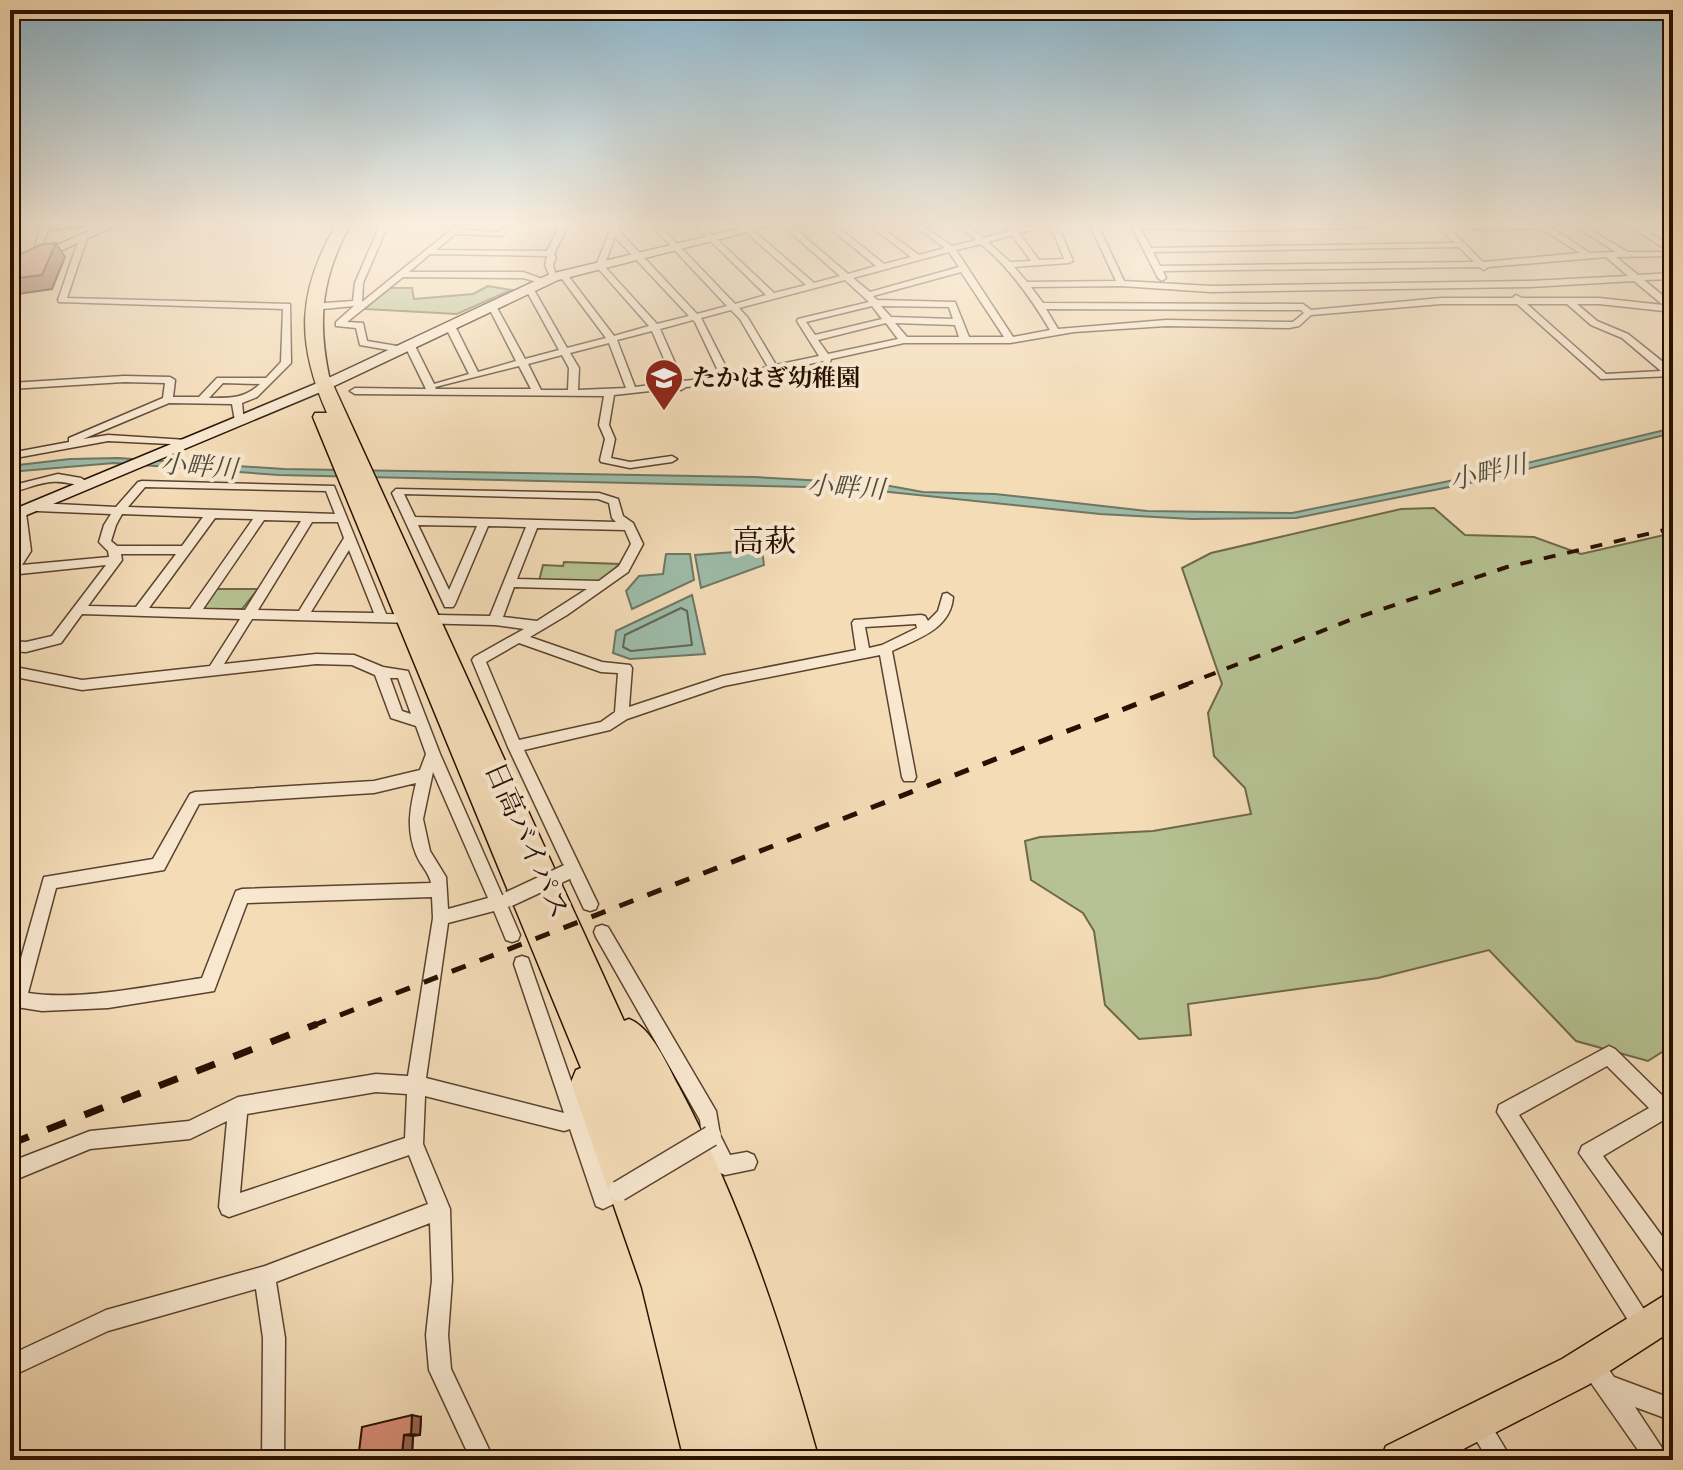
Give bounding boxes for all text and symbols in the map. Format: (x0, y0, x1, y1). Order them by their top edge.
school or university icon: たかはぎ幼稚園 (643, 357, 685, 412)
place label: たかはぎ幼稚園 (692, 363, 860, 397)
water label: 小畔川 (159, 447, 242, 489)
water label: 小畔川 (1446, 447, 1533, 500)
water label: 小畔川 (806, 469, 889, 509)
district label: 高萩 (732, 522, 796, 566)
street label: 日高バイパス (474, 757, 578, 925)

